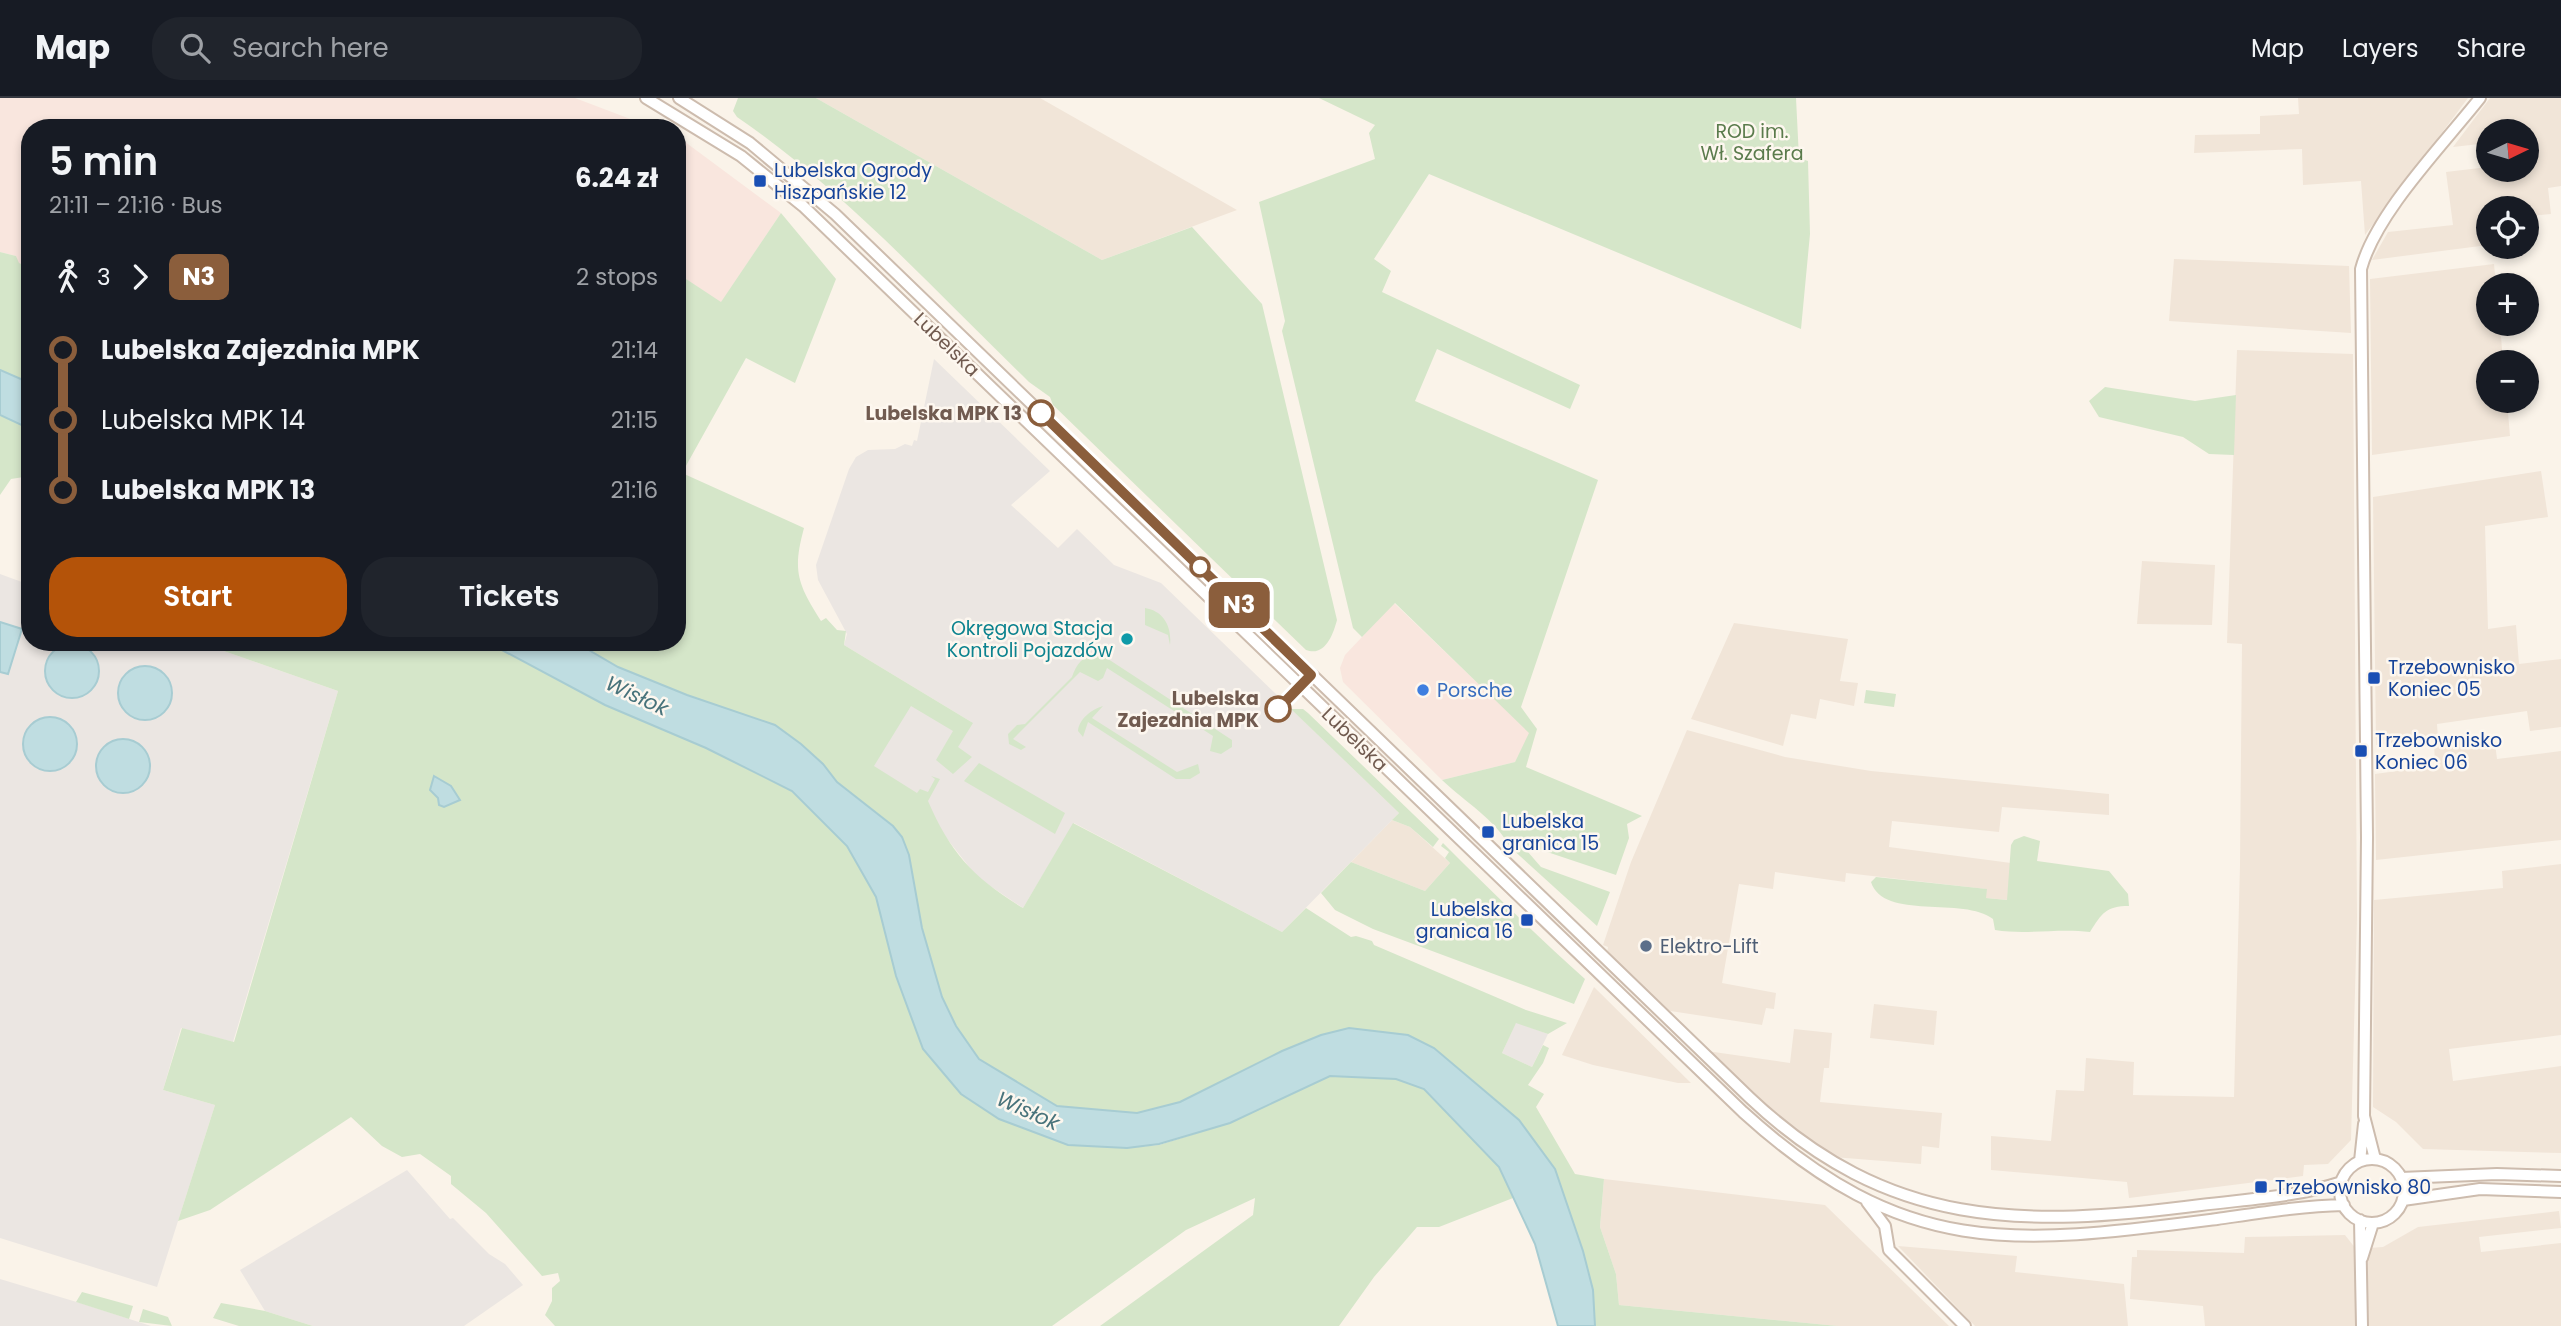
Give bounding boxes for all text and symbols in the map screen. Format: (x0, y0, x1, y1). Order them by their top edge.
search box (152, 17, 642, 80)
text: Map (35, 24, 110, 71)
icon: search (176, 29, 214, 67)
text: Search here (232, 30, 389, 66)
text: Map (2251, 32, 2304, 65)
text: Layers (2342, 32, 2418, 65)
text: Share (2456, 32, 2526, 65)
park label: ROD im. Wł. Szafera (1701, 118, 1803, 167)
north arrow (2476, 119, 2539, 182)
map controls (2476, 119, 2539, 413)
text: 5 min (49, 135, 158, 188)
place label: Lubelska Ogrody Hiszpańskie 12 (774, 157, 932, 206)
text: 6.24 zł (575, 160, 658, 196)
marker: Lubelska Ogrody Hiszpańskie 12 (752, 173, 768, 189)
text: 21:11 – 21:16 · Bus (49, 189, 223, 221)
button: locate (2476, 196, 2539, 259)
icon: walk (49, 258, 87, 296)
icon: forward (121, 258, 159, 296)
text: N3 (183, 260, 215, 293)
text: 3 (97, 261, 111, 293)
text: 2 stops (576, 261, 658, 293)
button: + (2476, 273, 2539, 336)
street label: Lubelska (908, 306, 986, 383)
text: Lubelska Zajezdnia MPK (101, 332, 420, 368)
text: 21:14 (611, 334, 658, 366)
button: − (2476, 350, 2539, 413)
place label: Lubelska MPK 13 (865, 400, 1022, 427)
marker: Lubelska MPK 13 (1028, 400, 1054, 426)
text: Lubelska MPK 14 (101, 402, 305, 438)
text: 21:15 (611, 404, 658, 436)
text: Lubelska MPK 13 (101, 472, 315, 508)
text: 21:16 (611, 474, 658, 506)
button: Start (49, 557, 347, 637)
button: Tickets (361, 557, 658, 637)
unlabelled marker (1190, 557, 1210, 577)
line badge: N3 (1208, 582, 1270, 628)
text: N3 (1223, 588, 1255, 621)
place label: Okręgowa Stacja Kontroli Pojazdów (947, 615, 1113, 664)
marker: Okręgowa Stacja Kontroli Pojazdów (1119, 631, 1135, 647)
place label: Trzebownisko Koniec 05 (2388, 654, 2515, 703)
water label: Wisłok (601, 668, 674, 723)
marker: Trzebownisko Koniec 05 (2366, 670, 2382, 686)
place label: Porsche (1437, 677, 1513, 704)
marker: Porsche (1415, 682, 1431, 698)
place label: Lubelska Zajezdnia MPK (1117, 685, 1259, 734)
marker: Lubelska Zajezdnia MPK (1265, 696, 1291, 722)
street label: Lubelska (1316, 701, 1394, 778)
place label: Trzebownisko Koniec 06 (2375, 727, 2502, 776)
marker: Trzebownisko Koniec 06 (2353, 743, 2369, 759)
place label: Lubelska granica 15 (1502, 808, 1599, 857)
marker: Lubelska granica 15 (1480, 824, 1496, 840)
place label: Lubelska granica 16 (1416, 896, 1513, 945)
marker: Lubelska granica 16 (1519, 912, 1535, 928)
place label: Elektro-Lift (1660, 933, 1759, 960)
marker: Elektro-Lift (1638, 938, 1654, 954)
water label: Wisłok (992, 1084, 1065, 1138)
place label: Trzebownisko 80 (2275, 1174, 2431, 1201)
marker: Trzebownisko 80 (2253, 1179, 2269, 1195)

